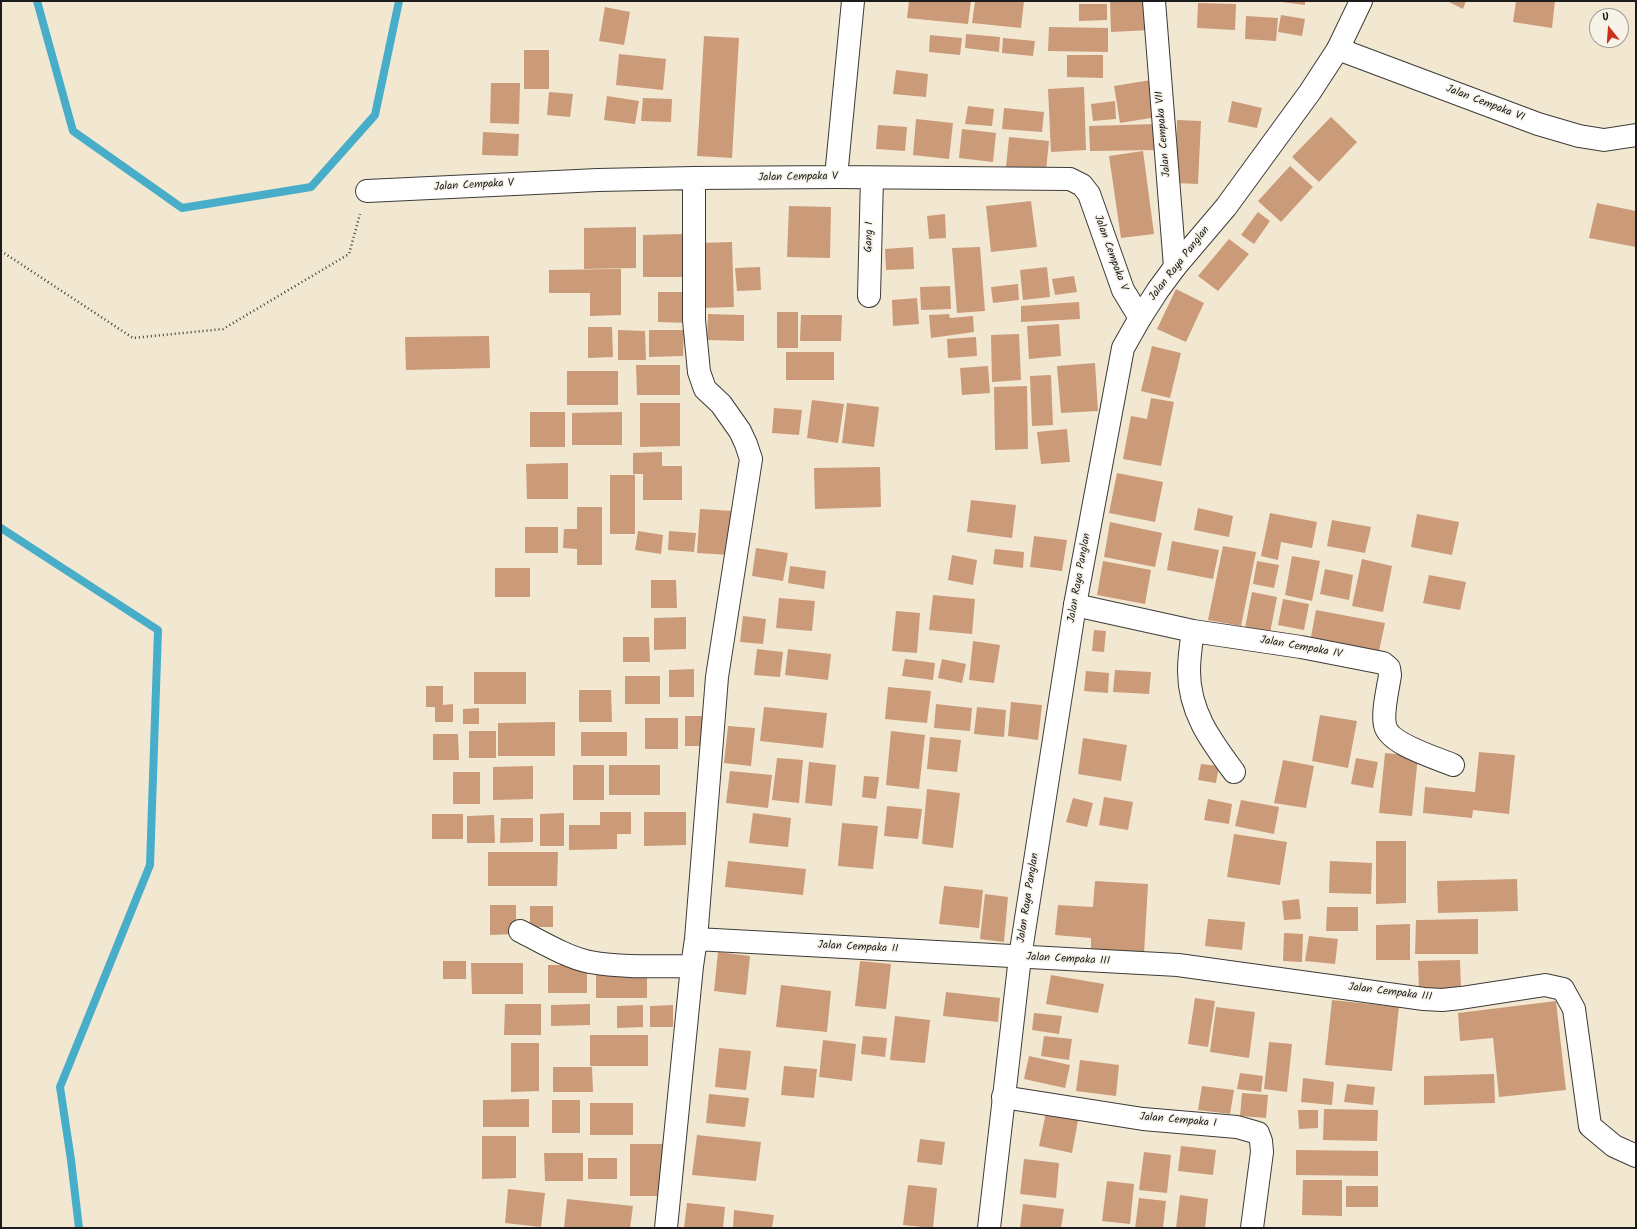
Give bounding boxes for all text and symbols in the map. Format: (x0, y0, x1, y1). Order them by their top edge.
north arrow (1589, 8, 1629, 48)
text: U (1600, 8, 1612, 27)
street label: Jalan Cempaka VI (1444, 83, 1526, 125)
street label: Jalan Cempaka VII (1154, 90, 1174, 178)
street label: Jalan Cempaka V (758, 171, 838, 185)
street label: Jalan Cempaka V (434, 177, 514, 195)
street label: Jalan Cempaka V (1090, 213, 1130, 293)
street label: Gang I (863, 221, 877, 253)
street label: Jalan Raya Panglan (1147, 224, 1213, 304)
street label: Jalan Raya Panglan (1066, 532, 1094, 624)
street label: Jalan Cempaka IV (1259, 634, 1343, 662)
street label: Jalan Raya Panglan (1015, 852, 1043, 944)
street label: Jalan Cempaka II (817, 939, 899, 957)
street label: Jalan Cempaka III (1026, 951, 1110, 969)
street label: Jalan Cempaka III (1347, 981, 1433, 1005)
street label: Jalan Cempaka I (1139, 1111, 1217, 1131)

